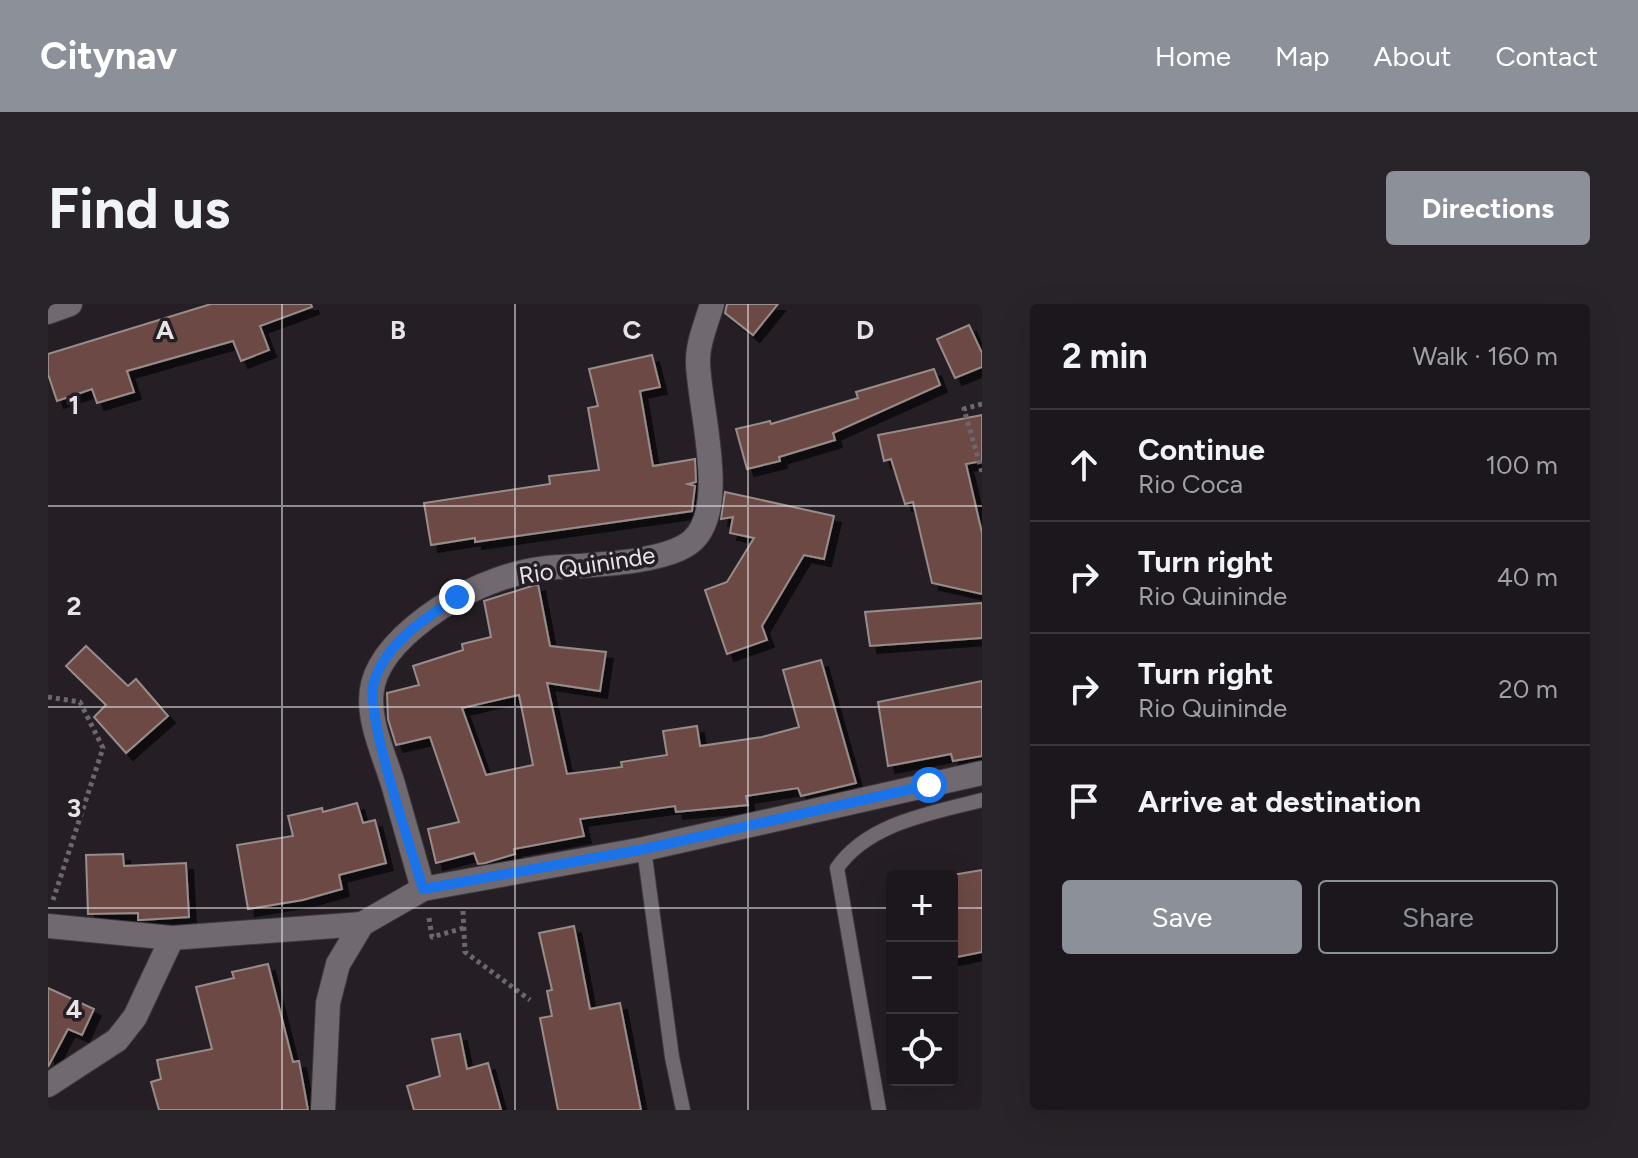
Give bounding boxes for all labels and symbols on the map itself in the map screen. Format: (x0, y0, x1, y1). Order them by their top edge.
text: A (156, 314, 175, 346)
text: B (390, 314, 406, 346)
text: C (623, 314, 642, 346)
text: D (856, 314, 874, 346)
text: 1 (69, 389, 79, 421)
street label: Rio Quininde (517, 540, 657, 590)
route end (439, 579, 475, 615)
text: 2 (66, 590, 82, 622)
route start (911, 767, 947, 803)
text: 3 (67, 792, 81, 824)
text: 4 (66, 993, 82, 1025)

